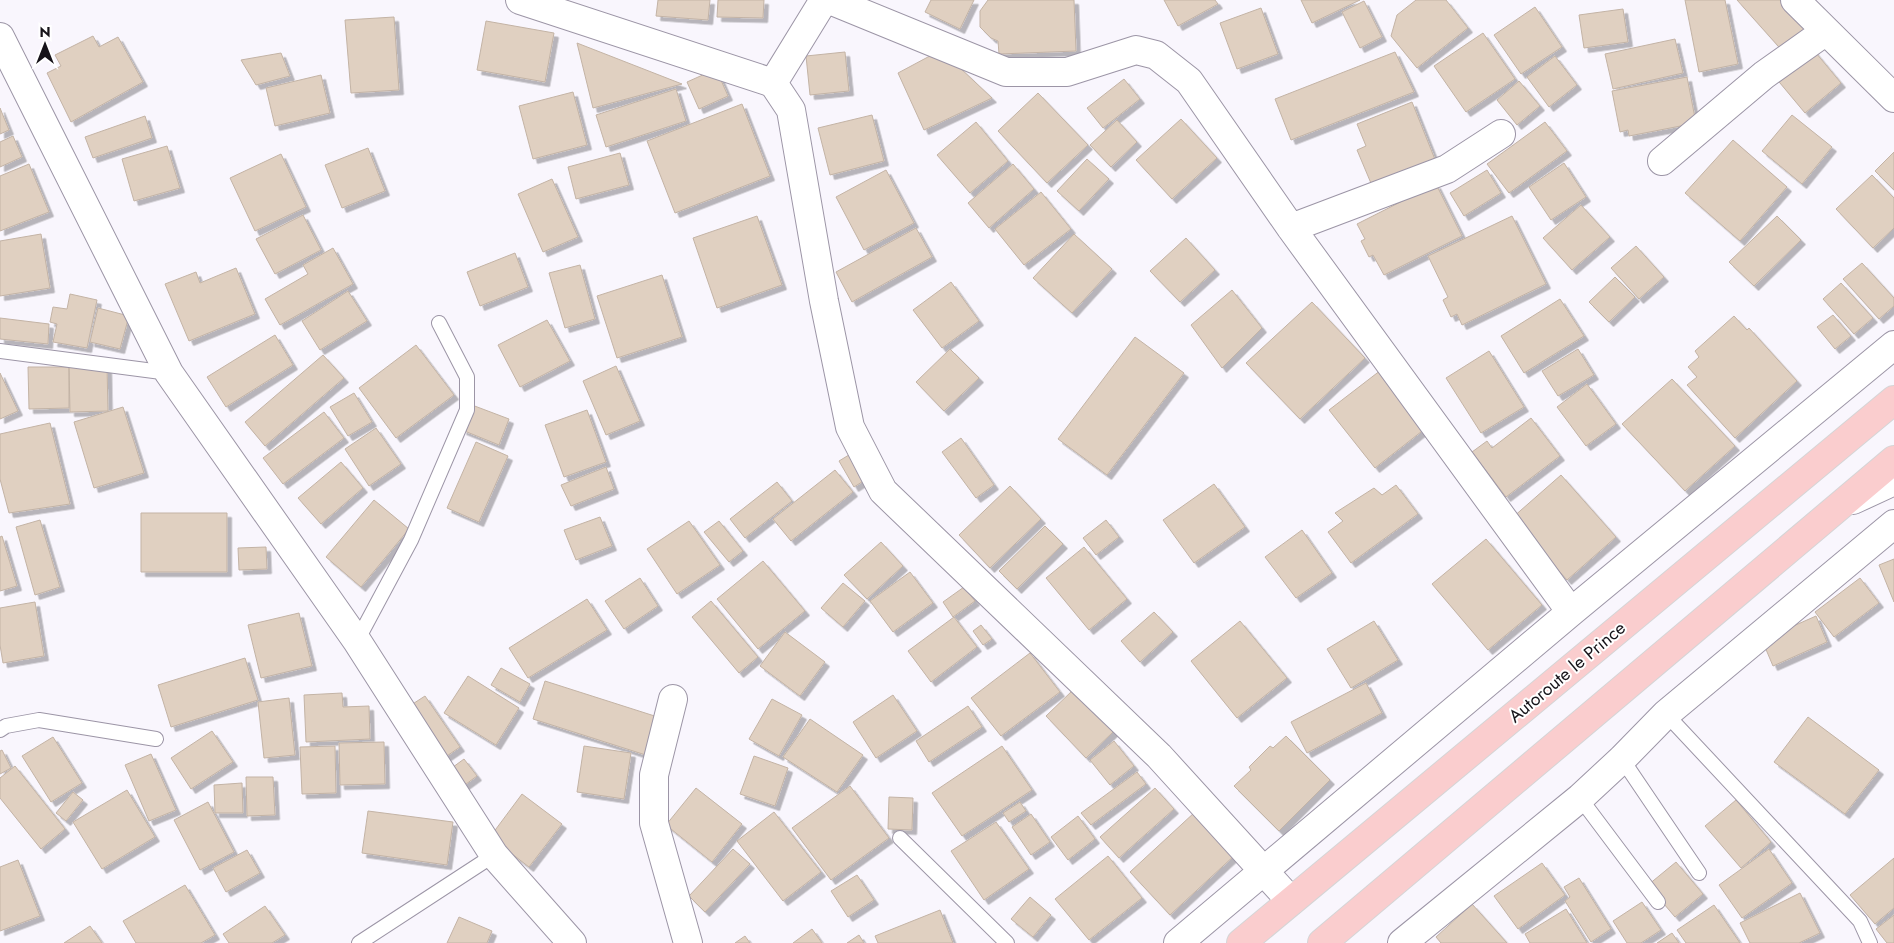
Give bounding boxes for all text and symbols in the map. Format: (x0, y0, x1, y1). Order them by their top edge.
north arrow (20, 20, 70, 70)
text: N (39, 22, 51, 42)
street label: Autoroute le Prince (1503, 615, 1631, 729)

